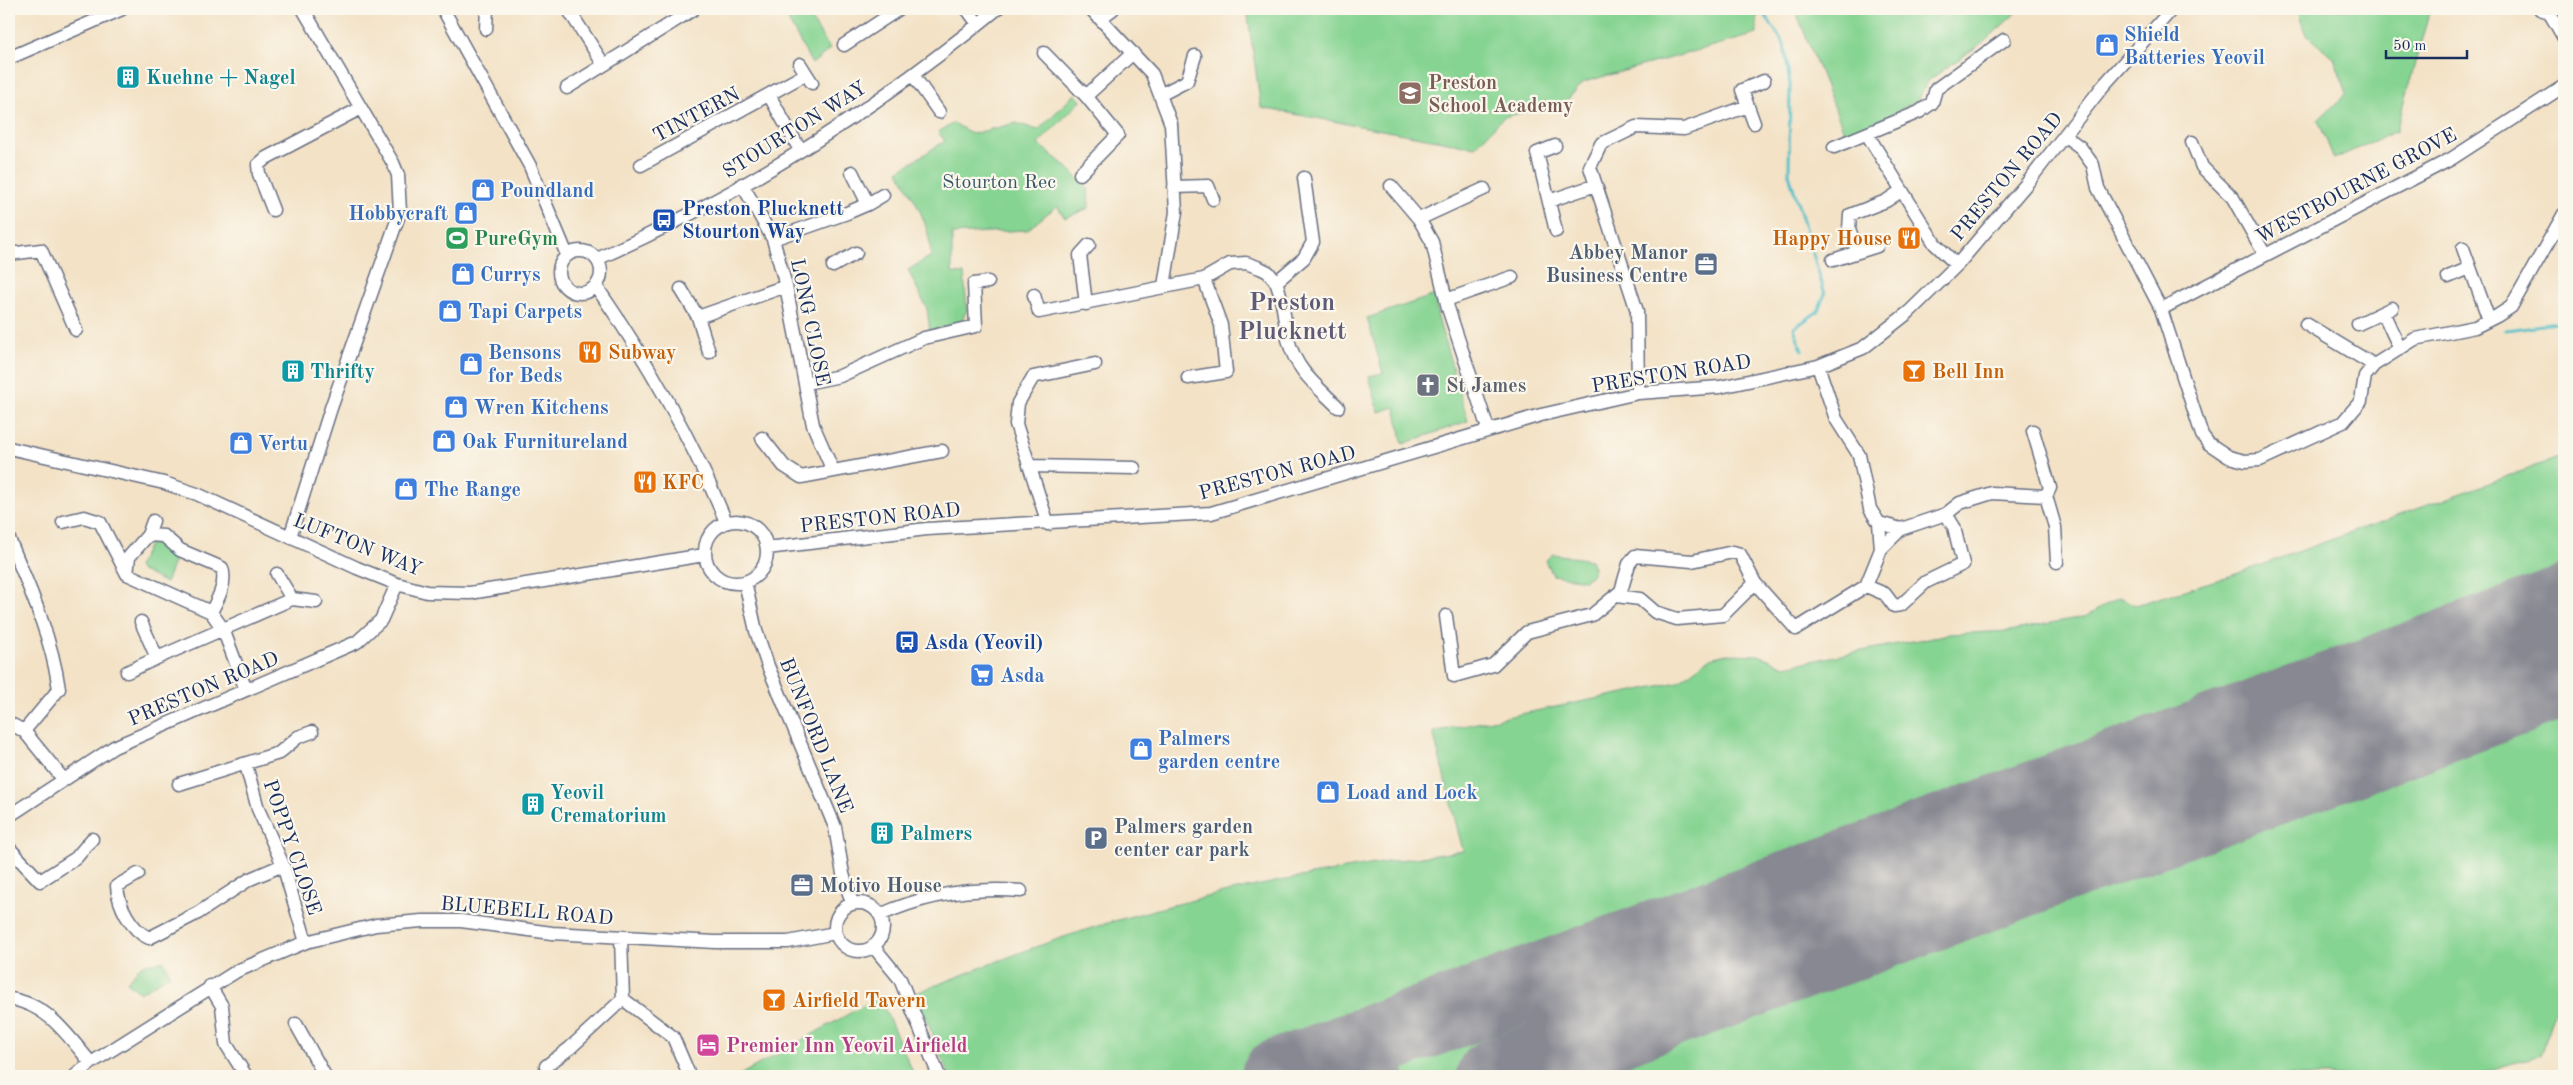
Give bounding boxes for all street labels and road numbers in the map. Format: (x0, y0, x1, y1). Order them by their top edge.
street label: STOURTON WAY (720, 78, 871, 183)
street label: TINTERN (650, 85, 744, 147)
street label: PRESTON ROAD (1948, 109, 2067, 246)
street label: WESTBOURNE GROVE (2253, 125, 2461, 248)
street label: LONG CLOSE (786, 257, 832, 388)
street label: PRESTON ROAD (1590, 352, 1753, 397)
street label: PRESTON ROAD (1197, 443, 1358, 504)
street label: PRESTON ROAD (799, 501, 962, 537)
street label: LUFTON WAY (290, 511, 425, 581)
street label: PRESTON ROAD (126, 649, 282, 731)
street label: BUNFORD LANE (775, 655, 855, 816)
street label: POPPY CLOSE (259, 777, 324, 918)
street label: BLUEBELL ROAD (440, 894, 614, 930)

